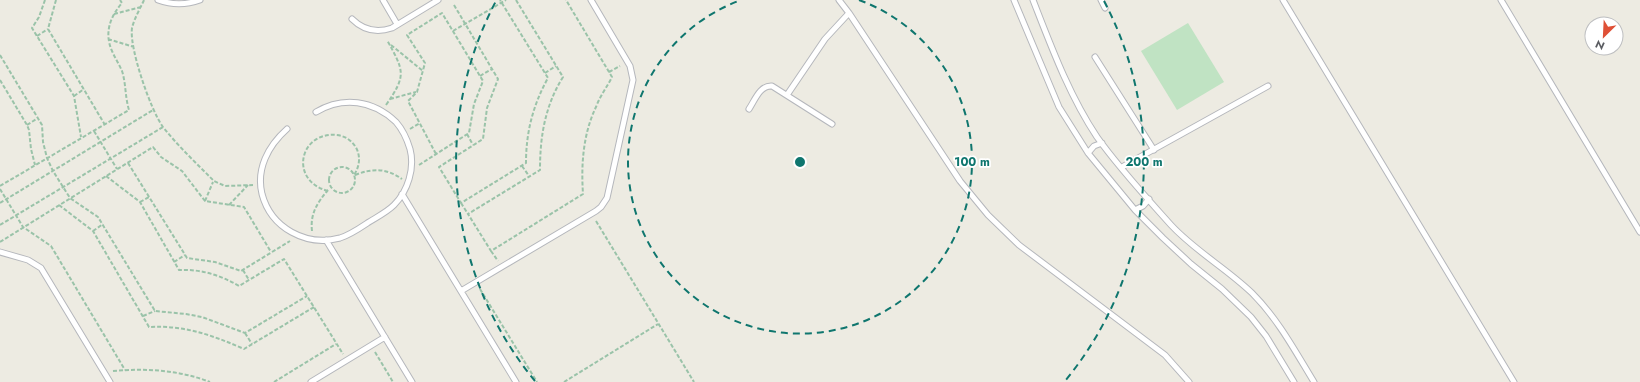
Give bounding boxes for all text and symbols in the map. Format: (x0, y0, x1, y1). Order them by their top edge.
north arrow (1584, 16, 1624, 56)
text: N (1593, 36, 1607, 54)
text: 100 m (954, 153, 990, 171)
text: 200 m (1125, 153, 1163, 171)
centre of rings (793, 155, 807, 169)

